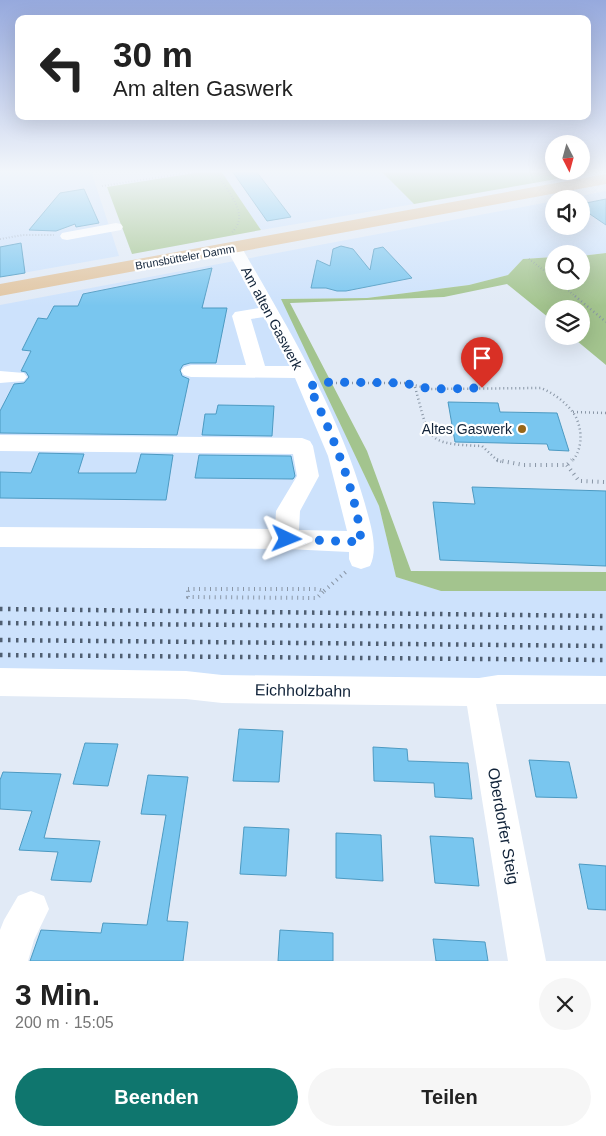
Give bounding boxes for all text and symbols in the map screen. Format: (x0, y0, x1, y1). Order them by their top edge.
icon: left (30, 35, 95, 100)
text: 30 m (113, 35, 193, 74)
text: Am alten Gaswerk (113, 76, 293, 101)
north arrow (545, 135, 590, 180)
map controls (545, 135, 590, 345)
button: sound (545, 190, 590, 235)
street label: Brunsbütteler Damm (134, 242, 236, 272)
button: search (545, 245, 590, 290)
street label: Am alten Gaswerk (238, 264, 306, 373)
button: layers (545, 300, 590, 345)
pin (461, 337, 503, 388)
icon: arrive (468, 344, 496, 372)
place label: Altes Gaswerk (422, 421, 513, 437)
marker: Altes Gaswerk (516, 423, 528, 435)
position arrow (260, 512, 312, 564)
street label: Eichholzbahn (255, 681, 351, 700)
street label: Oberdorfer Steig (485, 766, 522, 886)
text: 3 Min. (15, 978, 100, 1011)
button: close (539, 978, 591, 1030)
text: 200 m · 15:05 (15, 1014, 114, 1031)
button: Beenden (15, 1068, 298, 1126)
button: Teilen (308, 1068, 591, 1126)

